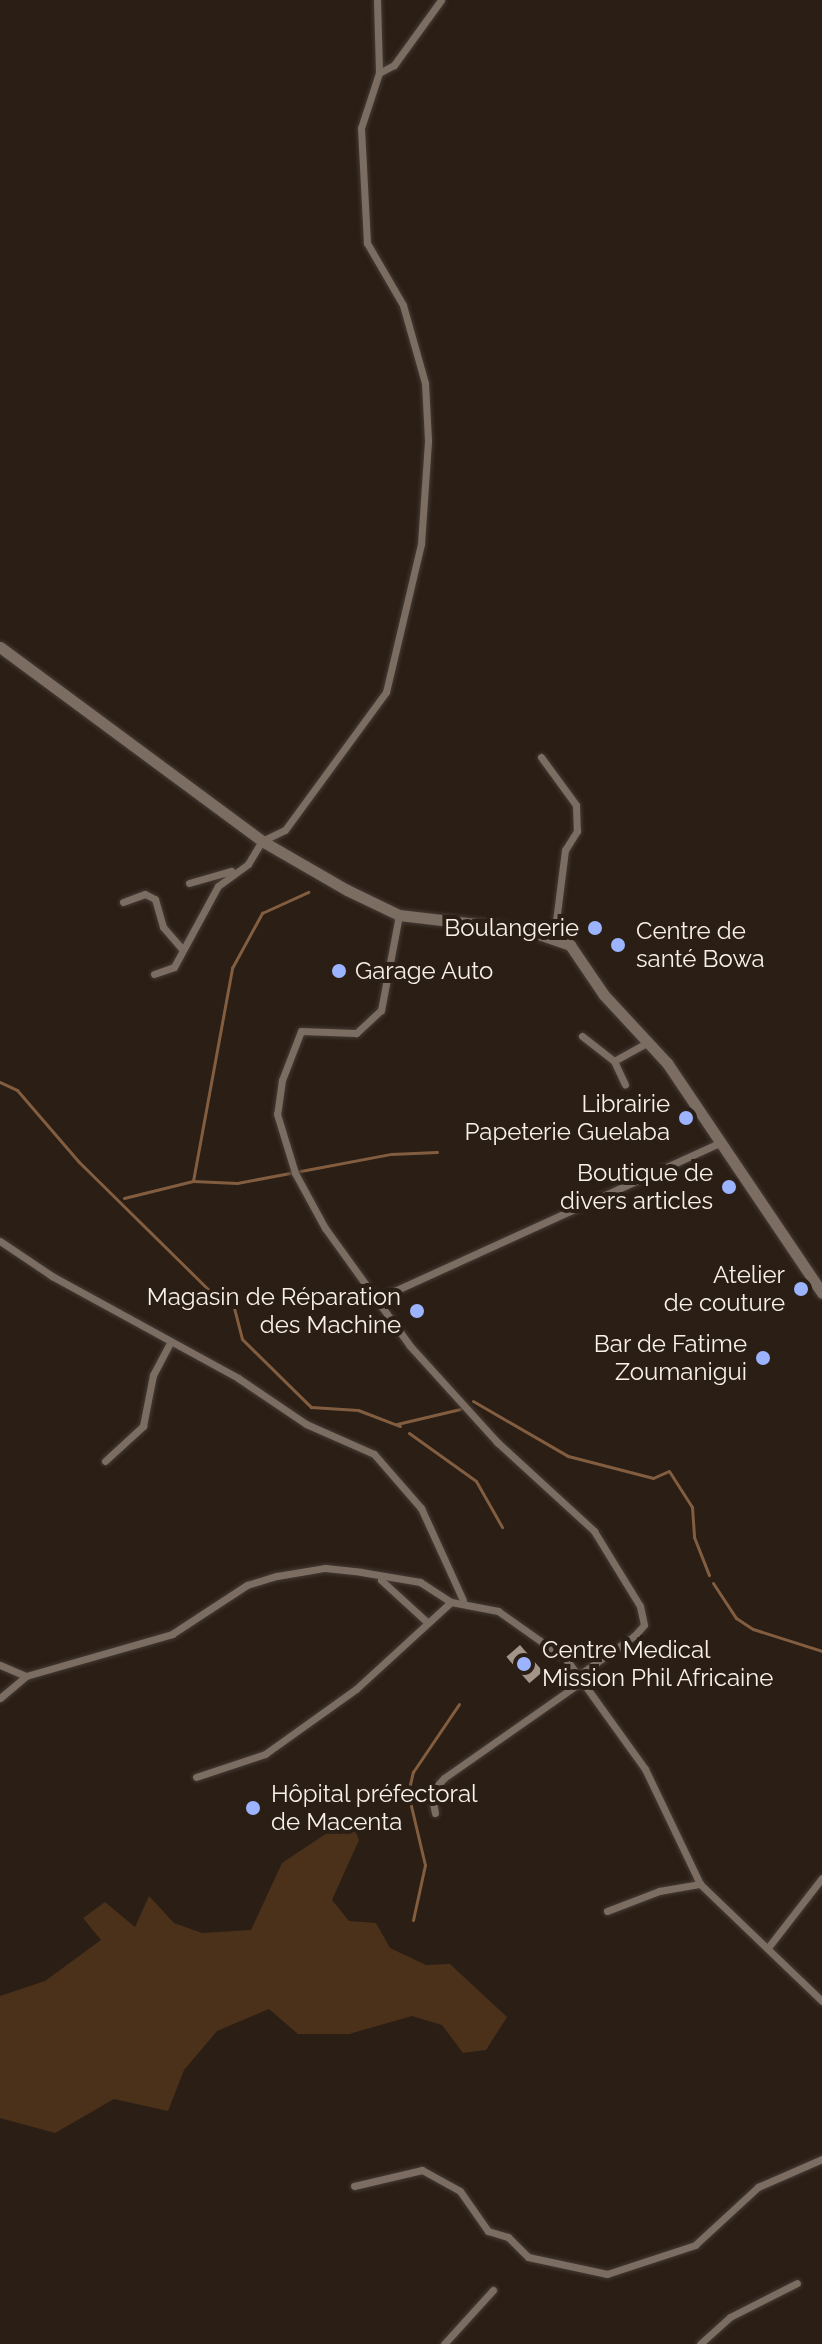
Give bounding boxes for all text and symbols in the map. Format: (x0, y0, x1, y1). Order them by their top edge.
place label: Boulangerie (444, 914, 579, 942)
place label: Centre de santé Bowa (636, 917, 765, 973)
marker: Boulangerie (586, 919, 604, 937)
marker: Centre de santé Bowa (607, 934, 629, 956)
place label: Garage Auto (355, 957, 494, 985)
marker: Garage Auto (330, 962, 348, 980)
place label: Librairie Papeterie Guelaba (465, 1090, 670, 1146)
marker: Librairie Papeterie Guelaba (677, 1109, 695, 1127)
place label: Boutique de divers articles (560, 1159, 713, 1215)
marker: Boutique de divers articles (720, 1178, 738, 1196)
place label: Atelier de couture (664, 1261, 785, 1317)
marker: Atelier de couture (792, 1280, 810, 1298)
place label: Magasin de Réparation des Machine (147, 1283, 401, 1339)
marker: Magasin de Réparation des Machine (408, 1302, 426, 1320)
place label: Bar de Fatime Zoumanigui (593, 1330, 747, 1386)
marker: Bar de Fatime Zoumanigui (754, 1349, 772, 1367)
place label: Centre Medical Mission Phil Africaine (542, 1636, 775, 1692)
marker: Centre Medical Mission Phil Africaine (513, 1653, 535, 1675)
place label: Hôpital préfectoral de Macenta (271, 1780, 478, 1836)
marker: Hôpital préfectoral de Macenta (242, 1797, 264, 1819)

